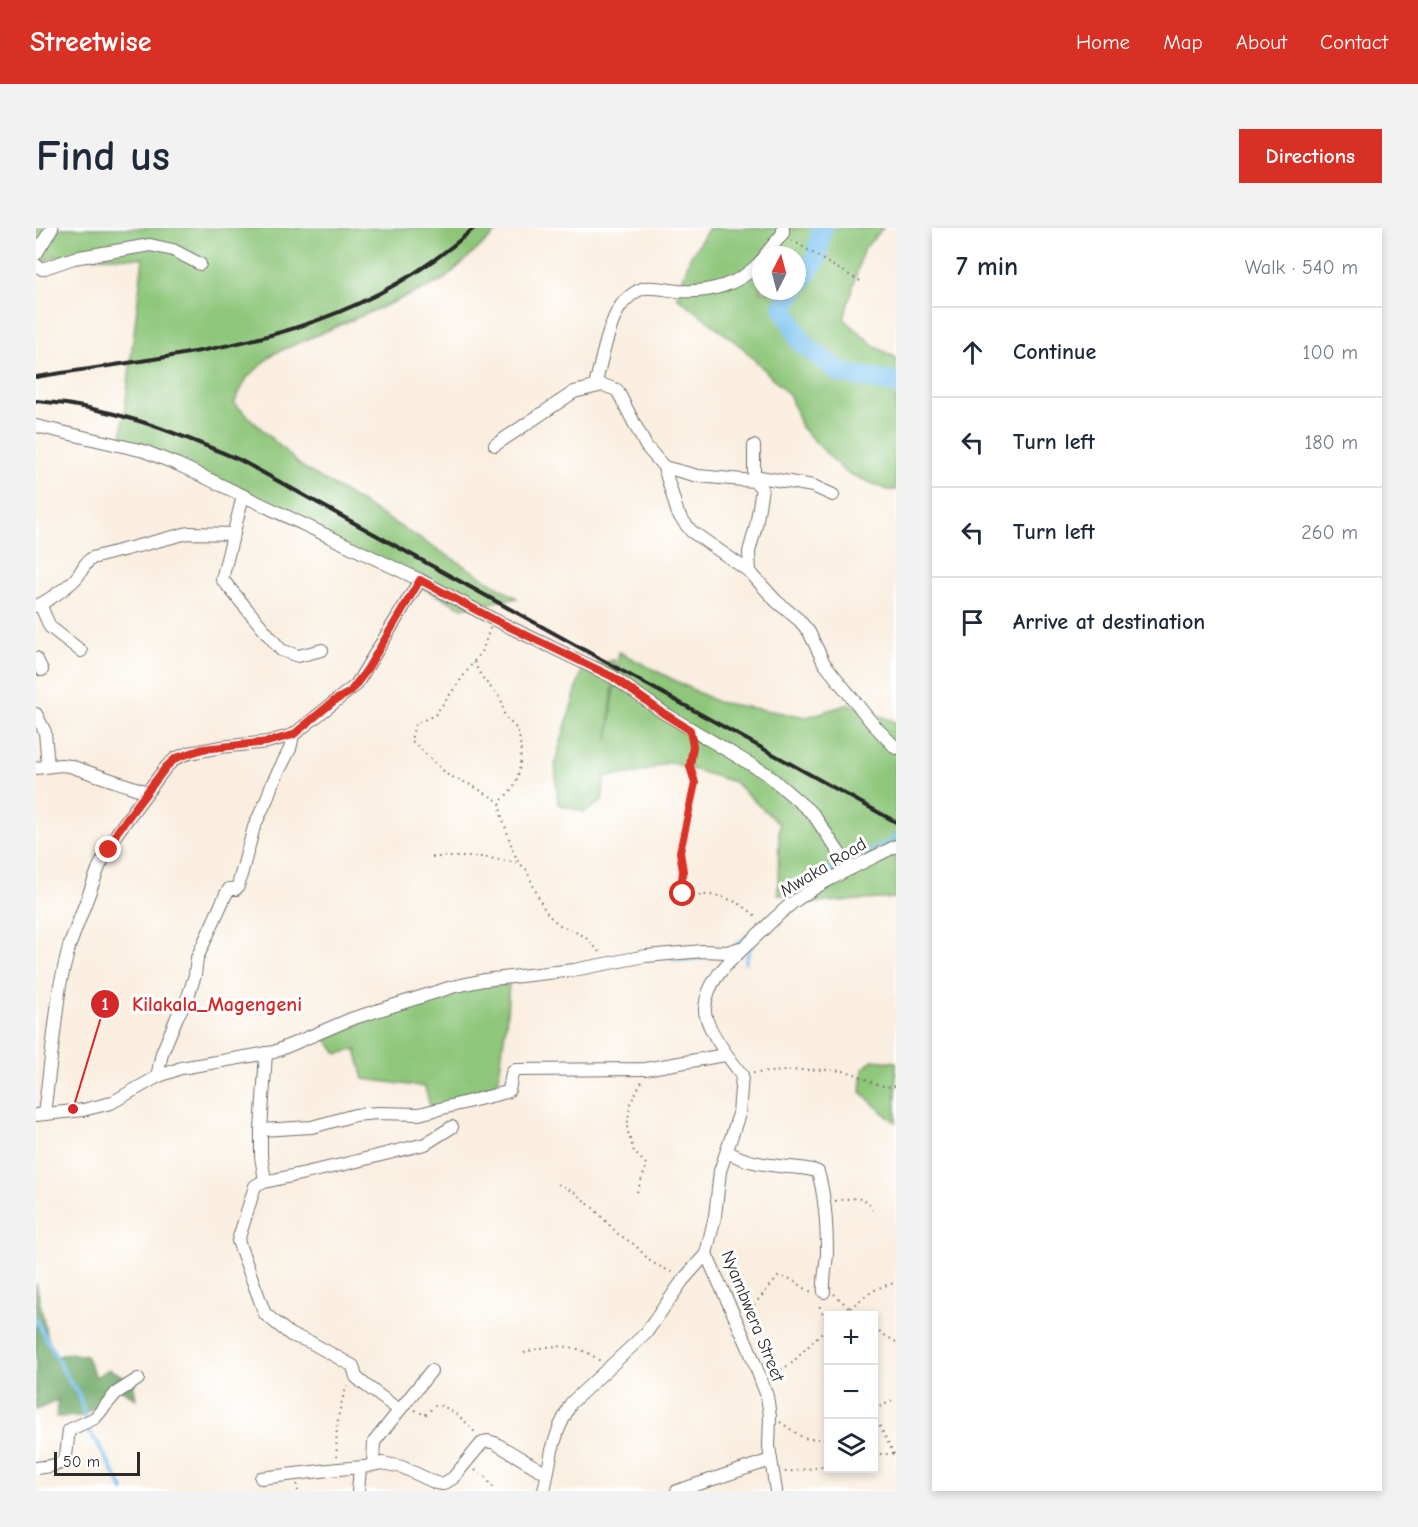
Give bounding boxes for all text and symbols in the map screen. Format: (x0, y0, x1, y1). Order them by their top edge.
text: Streetwise (30, 26, 151, 58)
text: Home (1076, 30, 1130, 54)
text: Map (1163, 30, 1203, 54)
text: About (1236, 30, 1287, 54)
text: Contact (1320, 30, 1388, 54)
button: Directions (1239, 129, 1382, 183)
text: Find us (36, 132, 170, 181)
north arrow (752, 246, 806, 300)
text: 7 min (956, 252, 1018, 282)
text: Walk · 540 m (1245, 256, 1358, 279)
icon: ahead (956, 336, 989, 369)
text: Continue (1013, 339, 1096, 365)
text: 100 m (1303, 341, 1358, 364)
icon: left (956, 426, 989, 459)
text: Turn left (1013, 429, 1095, 455)
text: 180 m (1304, 431, 1358, 454)
icon: left (956, 516, 989, 549)
text: Turn left (1013, 519, 1095, 545)
text: 260 m (1301, 521, 1358, 544)
icon: arrive (956, 606, 989, 639)
text: Arrive at destination (1013, 609, 1205, 635)
street label: Mwaka Road (776, 833, 870, 901)
route end (95, 836, 121, 862)
route start (669, 880, 695, 906)
callout: Kilakala_Magengeni (90, 985, 314, 1023)
text: Kilakala_Magengeni (132, 993, 302, 1016)
text: 1 (101, 994, 109, 1015)
street label: Nyambwera Street (717, 1247, 789, 1386)
map controls (824, 1311, 878, 1473)
button: + (824, 1311, 878, 1365)
button: − (824, 1365, 878, 1419)
button: layers (824, 1419, 878, 1473)
scale bar (54, 1449, 140, 1476)
text: 50 m (63, 1453, 100, 1471)

